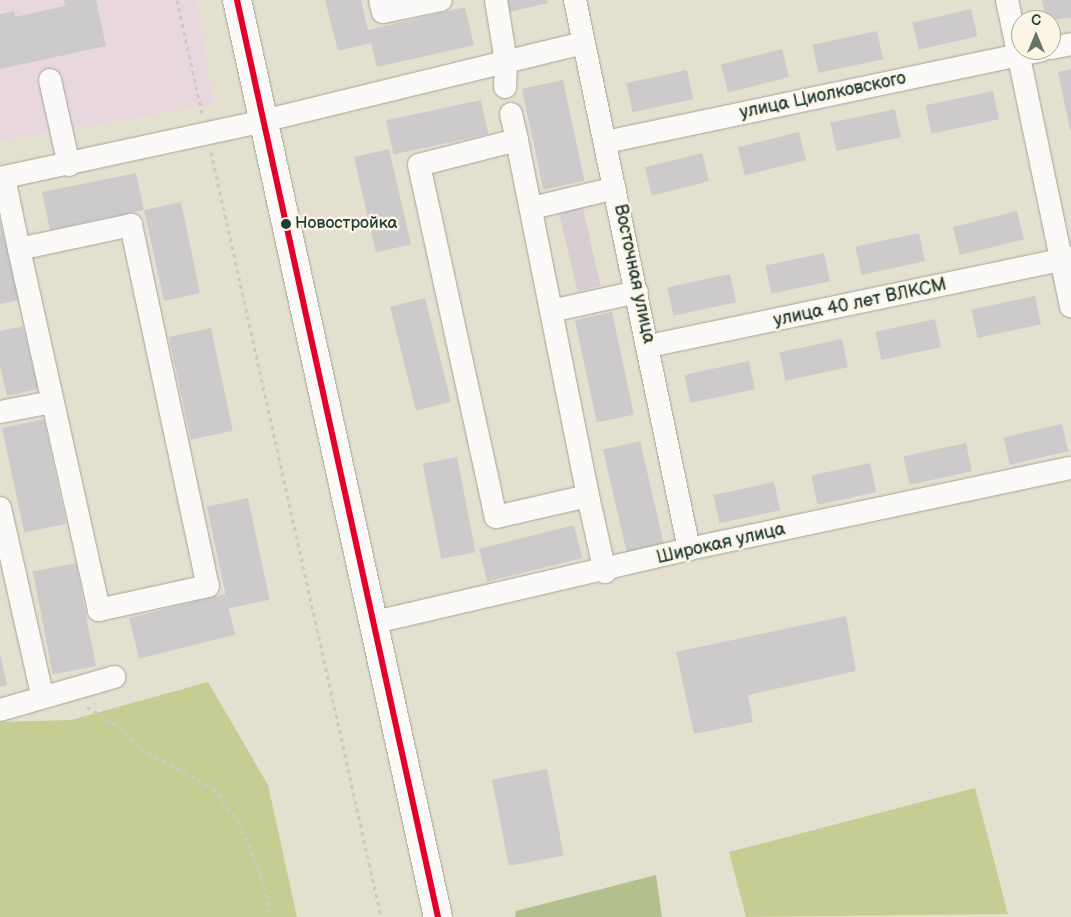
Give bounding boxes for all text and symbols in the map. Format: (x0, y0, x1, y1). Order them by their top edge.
north arrow (1011, 10, 1061, 60)
text: С (1031, 12, 1041, 29)
street label: улица Циолковского (738, 68, 908, 124)
street label: Восточная улица (609, 202, 659, 346)
place label: Новостройка (295, 214, 397, 234)
marker: Новостройка (281, 219, 291, 229)
street label: улица 40 лет ВЛКСМ (772, 274, 948, 332)
street label: Широкая улица (654, 519, 788, 569)

